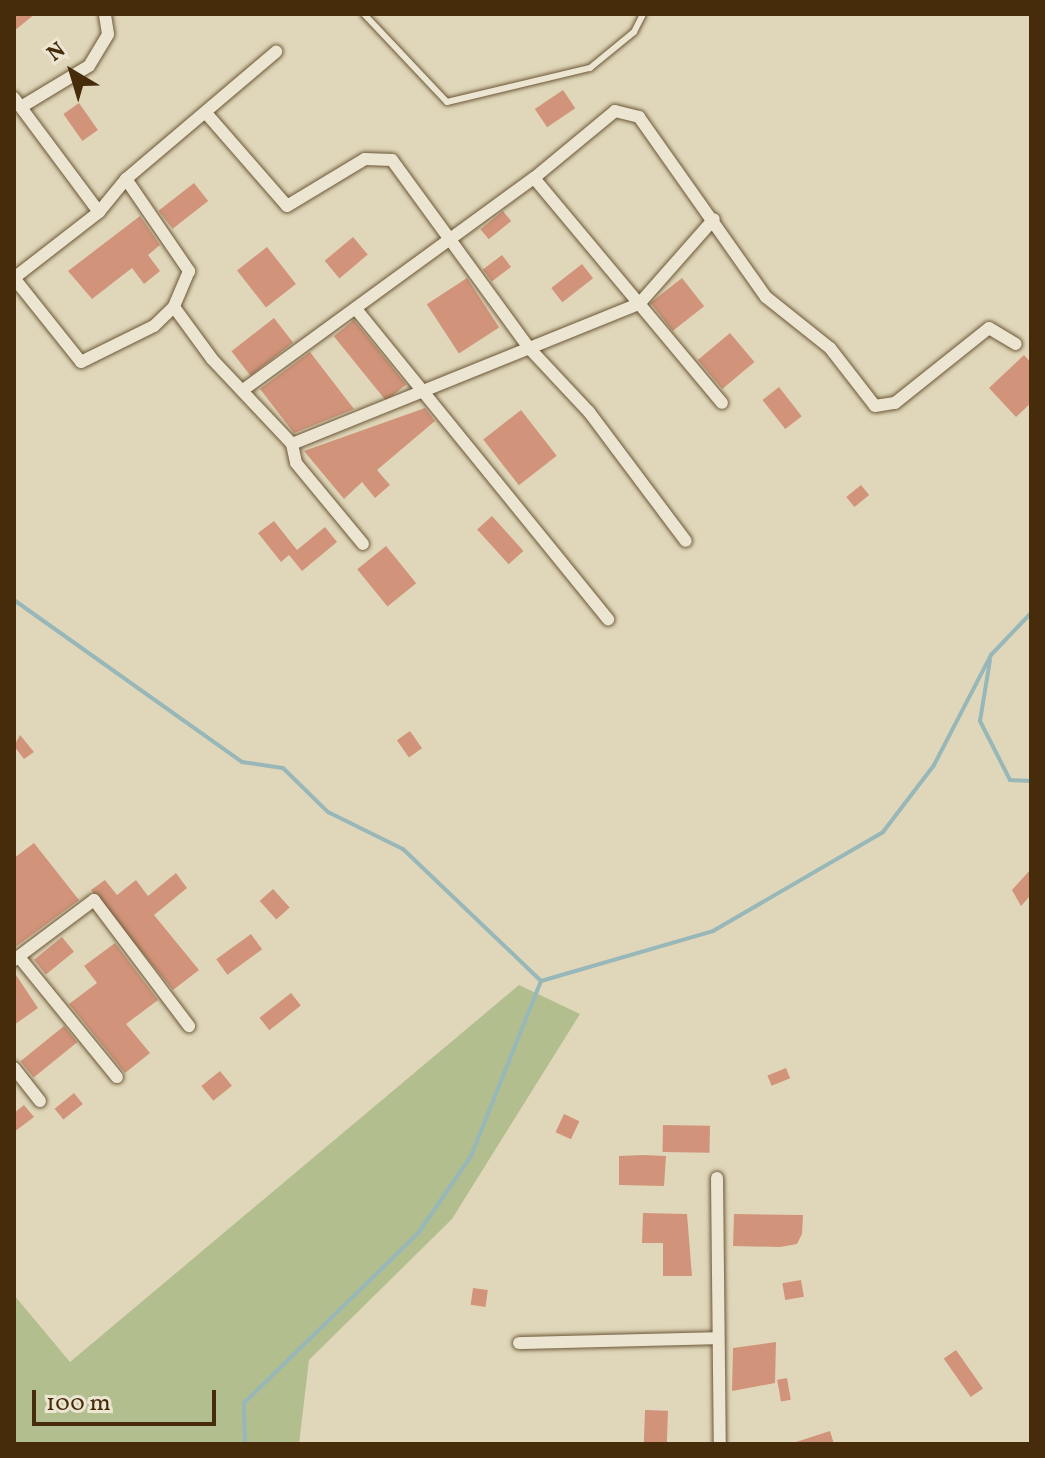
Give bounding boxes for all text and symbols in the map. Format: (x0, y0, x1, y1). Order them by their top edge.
north arrow (32, 32, 112, 112)
text: N (41, 36, 73, 70)
scale bar (36, 1374, 220, 1424)
text: 100 m (46, 1387, 111, 1421)

